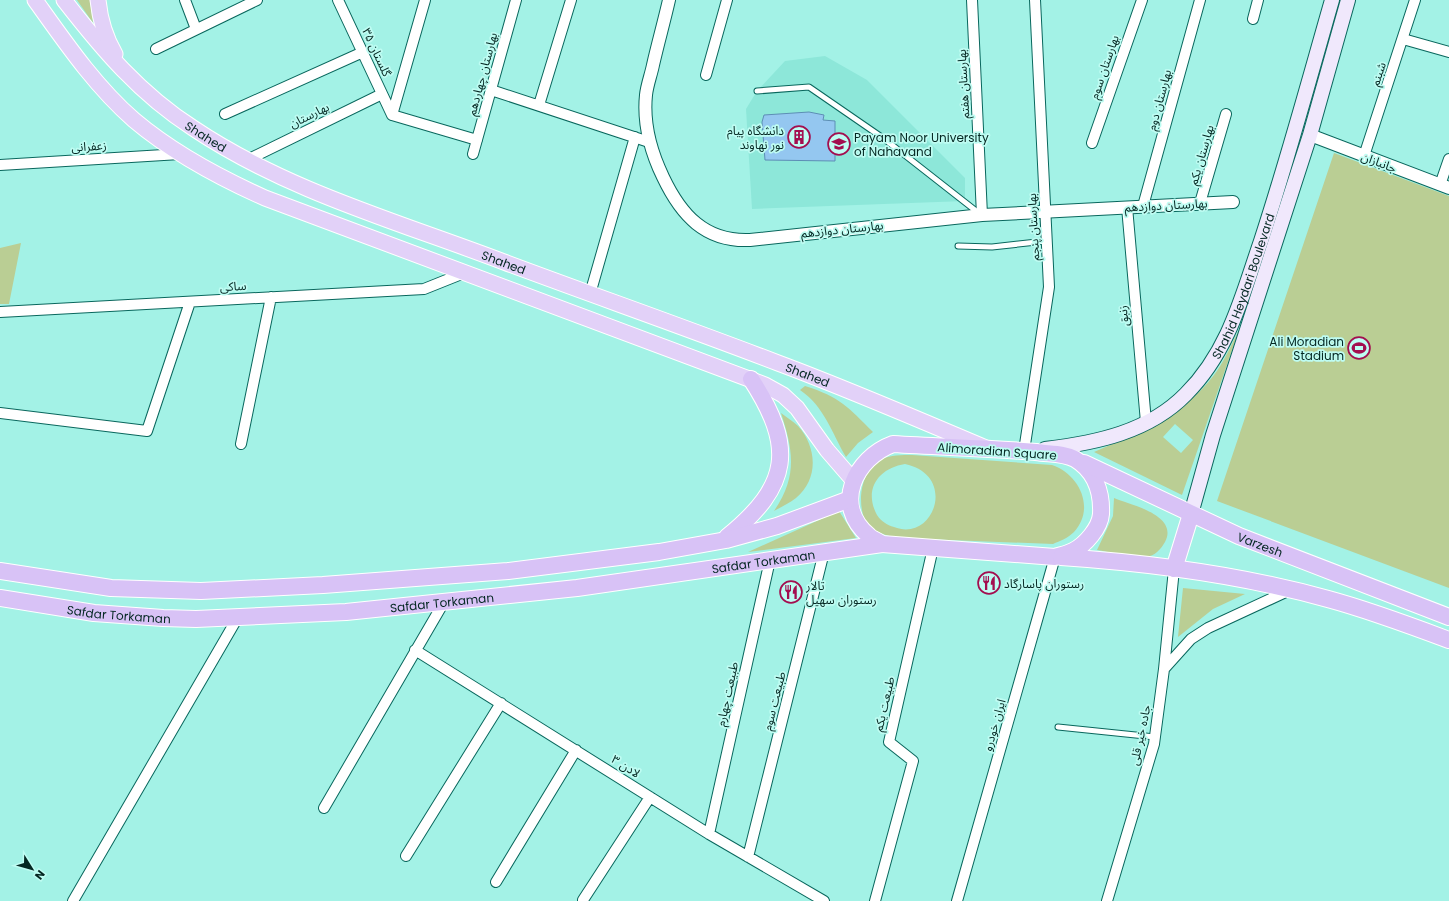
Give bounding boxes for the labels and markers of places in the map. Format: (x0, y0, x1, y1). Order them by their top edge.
place label: دانشگاه پیام نور نهاوند (727, 122, 784, 153)
building icon: دانشگاه پیام نور نهاوند (786, 124, 812, 150)
place label: Payam Noor University of Nahavand (854, 129, 989, 160)
school or university icon: Payam Noor University of Nahavand (826, 131, 852, 157)
place label: Ali Moradian Stadium (1269, 333, 1344, 364)
sports icon: Ali Moradian Stadium (1346, 335, 1372, 361)
restaurant icon: رستوران پاسارگاد (976, 570, 1002, 596)
place label: رستوران پاسارگاد (1004, 575, 1084, 592)
place label: تالار رستوران سهیل (805, 577, 877, 608)
restaurant icon: تالار رستوران سهیل (778, 579, 804, 605)

